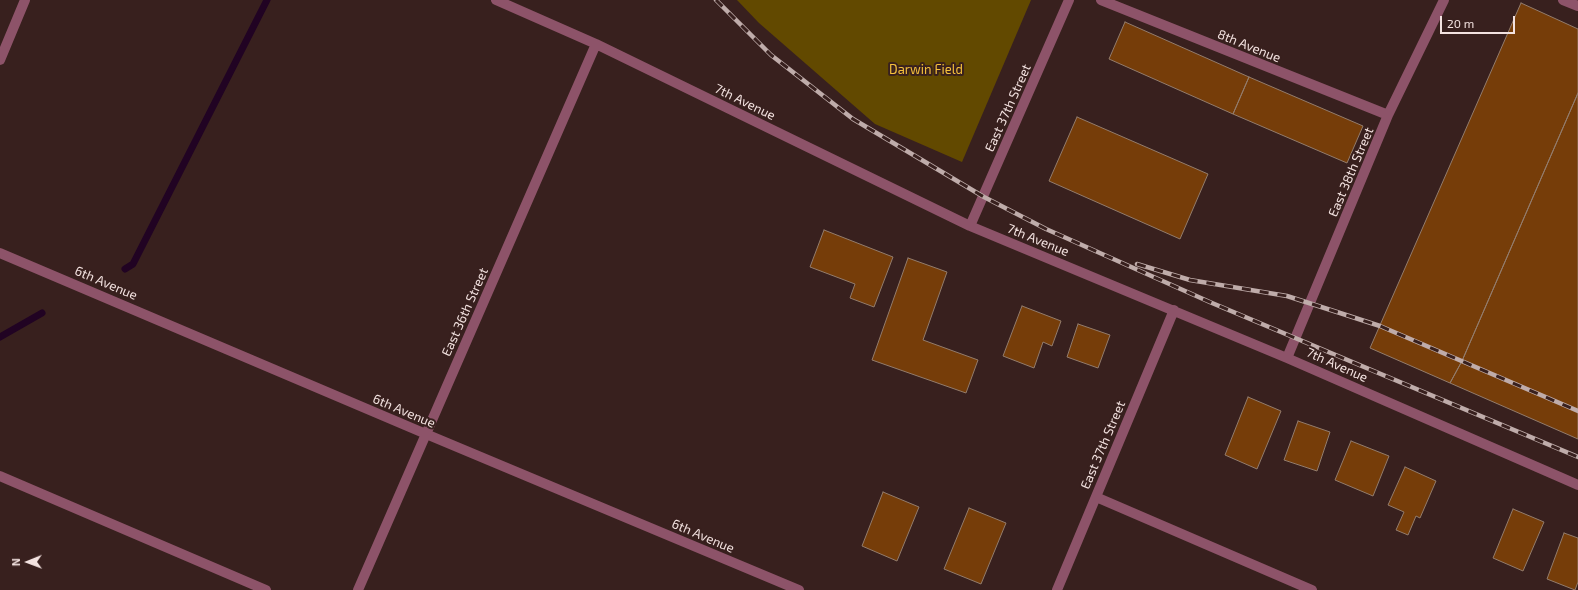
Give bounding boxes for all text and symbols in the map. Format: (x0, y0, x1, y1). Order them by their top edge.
scale bar (1442, 8, 1517, 34)
text: 20 m (1447, 16, 1474, 30)
street label: 8th Avenue (1215, 26, 1283, 66)
park label: Darwin Field (889, 62, 963, 78)
street label: East 37th Street (982, 62, 1034, 154)
street label: 7th Avenue (712, 81, 778, 123)
street label: East 38th Street (1325, 125, 1377, 219)
street label: 7th Avenue (1005, 220, 1071, 260)
street label: 6th Avenue (72, 263, 140, 303)
street label: East 36th Street (439, 265, 491, 359)
street label: 7th Avenue (1304, 345, 1370, 385)
street label: 6th Avenue (370, 391, 438, 431)
street label: East 37th Street (1077, 399, 1129, 491)
street label: 6th Avenue (669, 516, 737, 556)
north arrow (8, 542, 48, 582)
text: N (9, 558, 22, 566)

